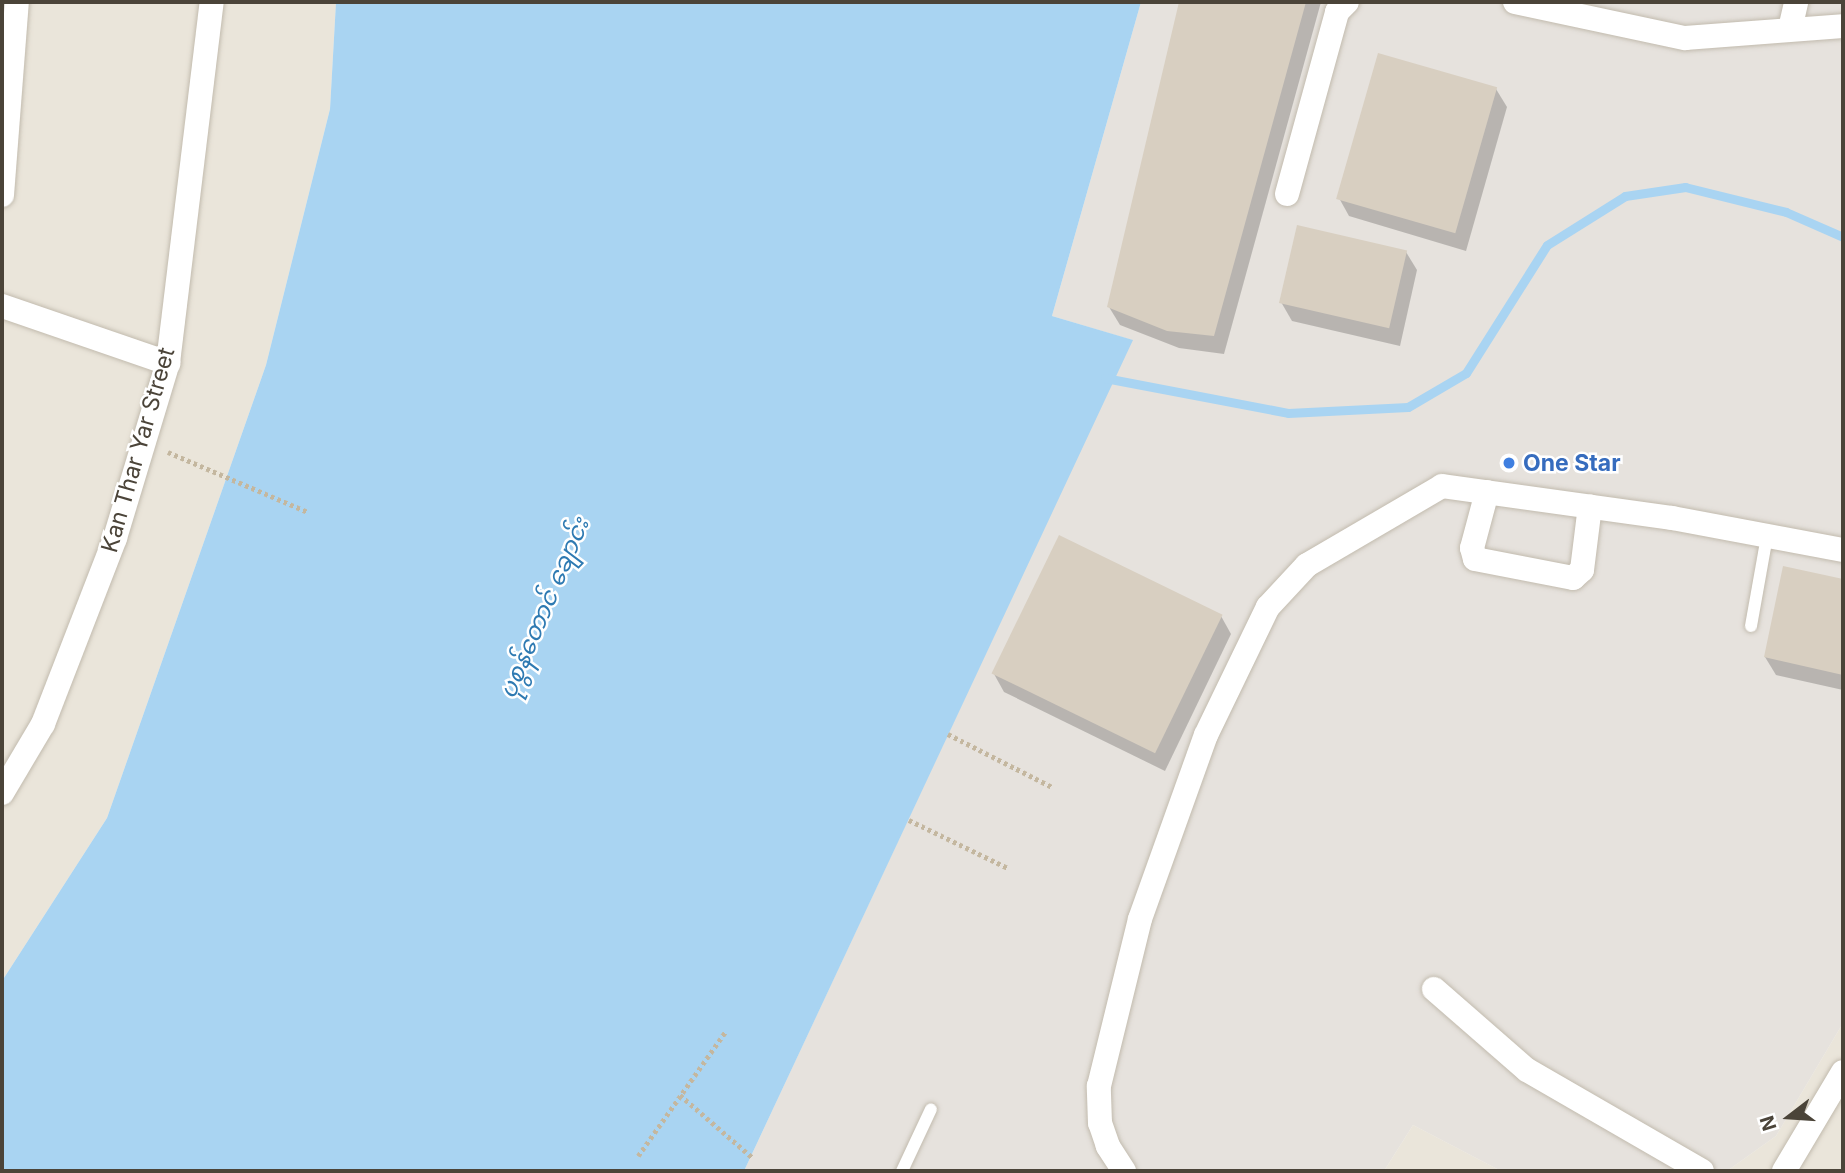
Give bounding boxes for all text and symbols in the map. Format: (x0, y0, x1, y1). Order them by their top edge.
street label: Kan Thar Yar Street (96, 344, 180, 556)
place label: One Star (1523, 449, 1621, 477)
marker: One Star (1501, 455, 1517, 471)
water label: ပုစွန်တောင် ချောင်း (493, 513, 595, 703)
north arrow (1754, 1082, 1824, 1152)
text: N (1755, 1113, 1782, 1134)

